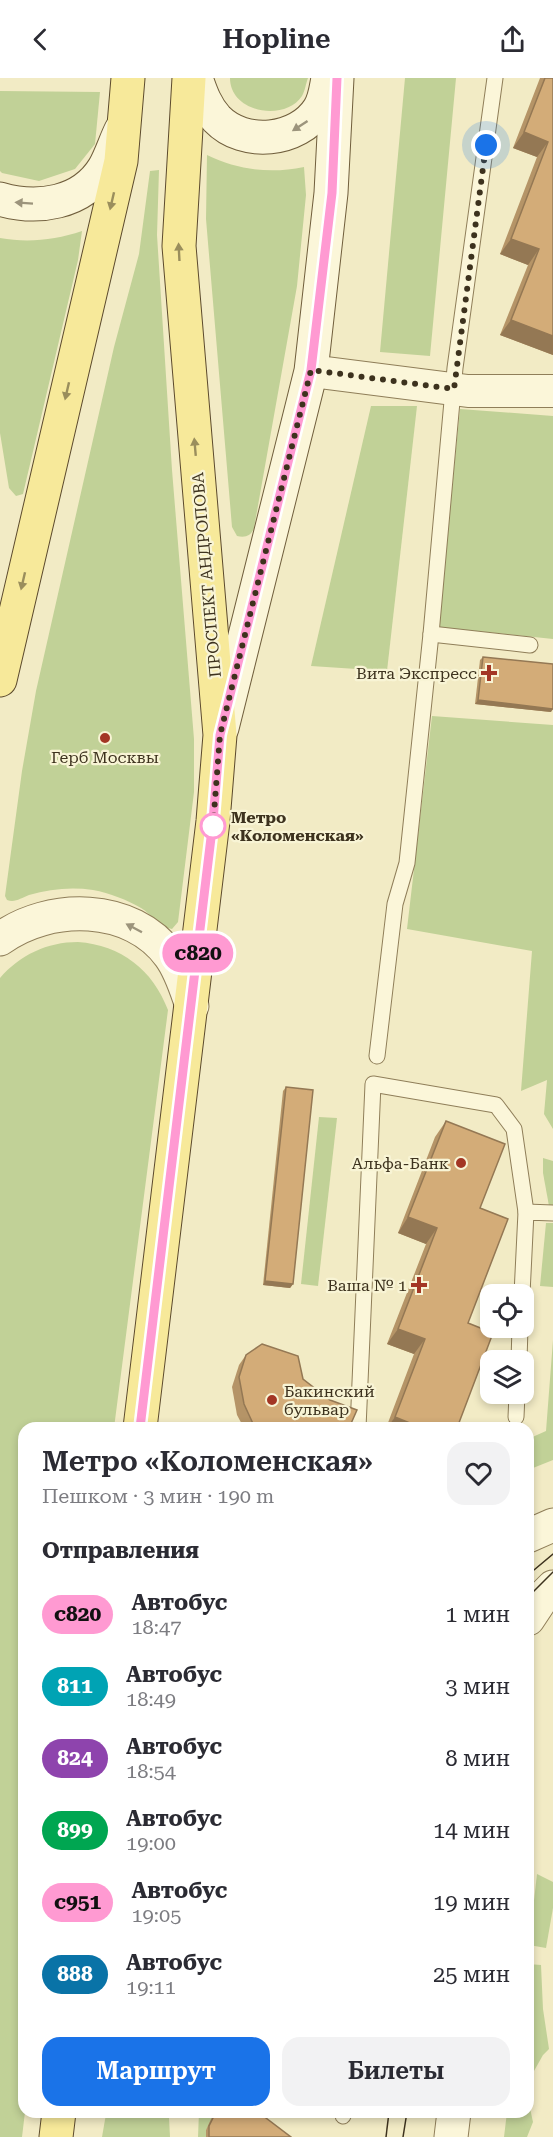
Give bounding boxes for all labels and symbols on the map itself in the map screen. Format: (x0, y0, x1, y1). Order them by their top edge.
one-way arrow (292, 121, 308, 132)
your location (471, 130, 501, 160)
one-way arrow (106, 192, 116, 210)
one-way arrow (14, 199, 33, 208)
one-way arrow (175, 243, 184, 262)
one-way arrow (62, 382, 72, 400)
one-way arrow (191, 437, 200, 456)
street label: ПРОСПЕКТ АНДРОПОВА (188, 471, 225, 678)
one-way arrow (18, 571, 28, 590)
place label: Вита Экспресс (356, 664, 477, 683)
marker: Вита Экспресс (482, 666, 496, 680)
marker: Герб Москвы (98, 731, 112, 745)
place label: Герб Москвы (51, 748, 159, 767)
place label: Метро «Коломенская» (231, 808, 364, 845)
marker: Метро «Коломенская» (200, 813, 226, 839)
one-way arrow (126, 923, 143, 933)
line badge: с820 (156, 934, 240, 972)
place label: Альфа-Банк (352, 1154, 449, 1173)
marker: Альфа-Банк (454, 1156, 468, 1170)
place label: Ваша № 1 (327, 1276, 407, 1295)
marker: Ваша № 1 (412, 1278, 426, 1292)
place label: Бакинский бульвар (284, 1382, 375, 1419)
marker: Бакинский бульвар (265, 1393, 279, 1407)

